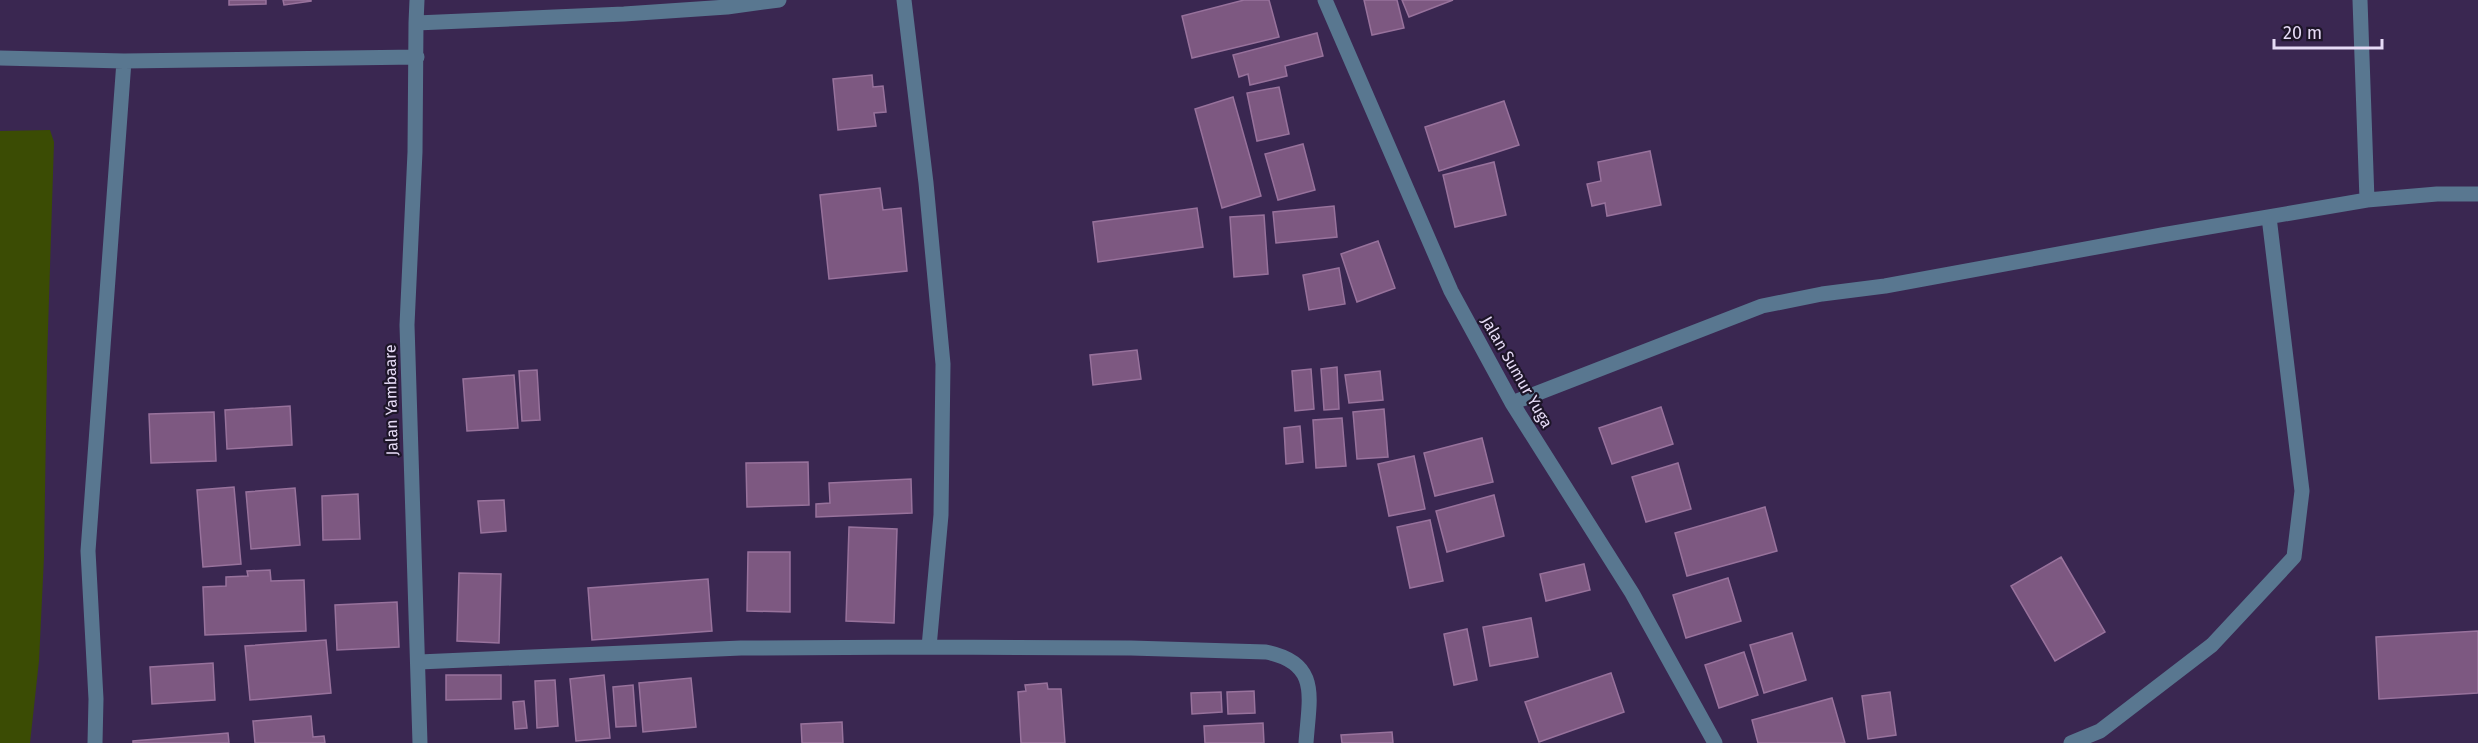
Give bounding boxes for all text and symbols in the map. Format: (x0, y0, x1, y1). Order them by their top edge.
scale bar (2274, 12, 2382, 50)
text: 20 m (2283, 22, 2322, 44)
street label: Jalan Sumur Yuga (1477, 313, 1557, 431)
street label: Jalan Yambaare (381, 344, 401, 456)

